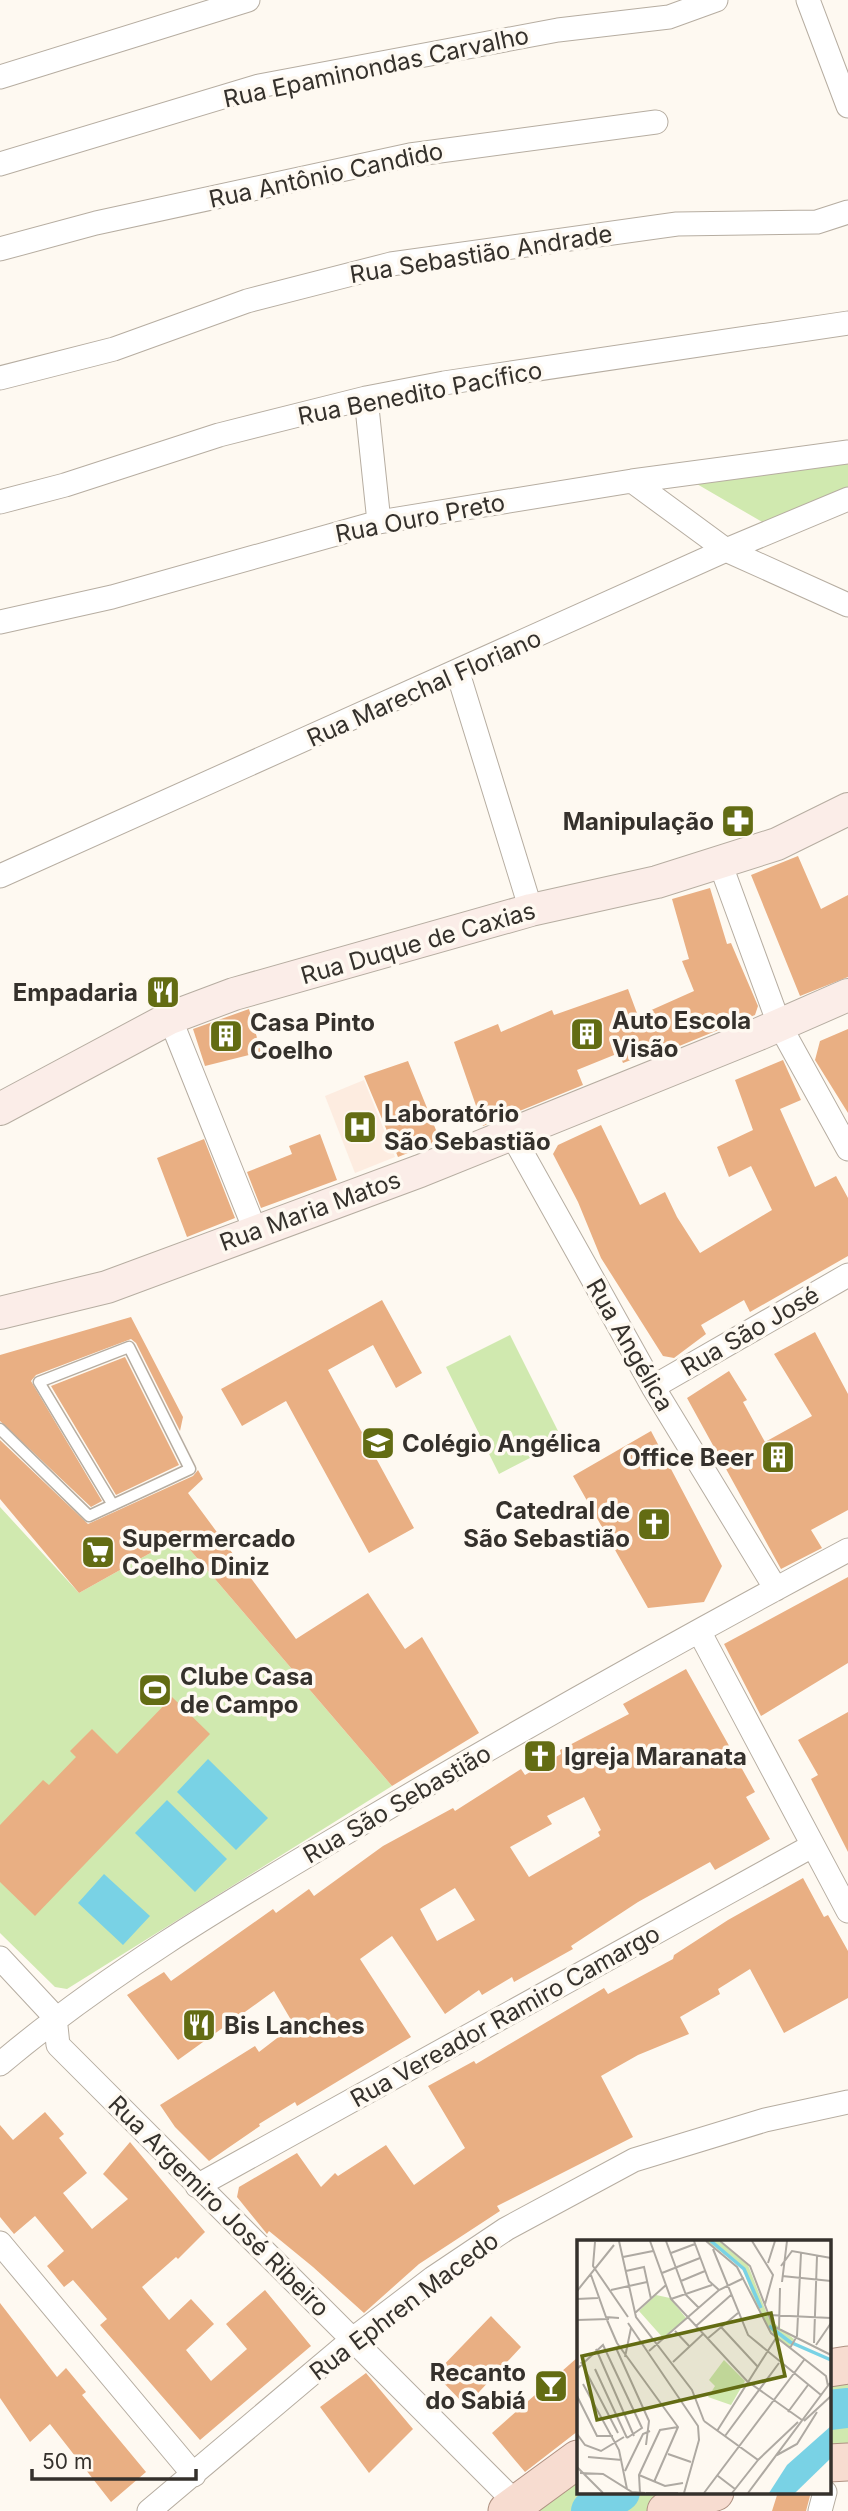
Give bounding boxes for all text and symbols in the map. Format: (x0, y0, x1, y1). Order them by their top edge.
street label: Rua Epaminondas Carvalho (221, 20, 531, 114)
street label: Rua Antônio Candido (206, 136, 446, 214)
street label: Rua Sebastião Andrade (348, 219, 614, 289)
street label: Rua Benedito Pacífico (295, 355, 545, 431)
street label: Rua Ouro Preto (333, 487, 507, 549)
street label: Rua Marechal Floriano (302, 623, 546, 753)
pharmacy icon: Manipulação (719, 802, 757, 840)
place label: Manipulação (563, 807, 714, 836)
street label: Rua Duque de Caxias (297, 896, 539, 990)
restaurant icon: Empadaria (144, 973, 182, 1011)
place label: Empadaria (13, 978, 138, 1007)
place label: Auto Escola Visão (612, 1006, 751, 1063)
place label: Casa Pinto Coelho (250, 1008, 375, 1065)
building icon: Auto Escola Visão (568, 1015, 606, 1053)
building icon: Casa Pinto Coelho (207, 1017, 245, 1055)
place label: Laboratório São Sebastião (384, 1099, 551, 1156)
hospital icon: Laboratório São Sebastião (341, 1108, 379, 1146)
street label: Rua Maria Matos (216, 1165, 404, 1257)
street label: Rua Angélica (580, 1274, 680, 1416)
street label: Rua São José (676, 1280, 824, 1382)
school or university icon: Colégio Angélica (359, 1424, 397, 1462)
place label: Colégio Angélica (402, 1429, 601, 1458)
building icon: Office Beer (759, 1438, 797, 1476)
place label: Office Beer (622, 1443, 754, 1472)
place label: Catedral de São Sebastião (463, 1496, 630, 1553)
church icon: Catedral de São Sebastião (635, 1505, 673, 1543)
place label: Supermercado Coelho Diniz (122, 1524, 296, 1581)
supermarket icon: Supermercado Coelho Diniz (79, 1533, 117, 1571)
place label: Clube Casa de Campo (180, 1662, 313, 1719)
sports icon: Clube Casa de Campo (136, 1671, 174, 1709)
church icon: Igreja Maranata (521, 1737, 559, 1775)
street label: Rua São Sebastião (298, 1738, 496, 1870)
place label: Igreja Maranata (564, 1742, 747, 1771)
street label: Rua Vereador Ramiro Camargo (345, 1919, 665, 2113)
restaurant icon: Bis Lanches (180, 2006, 218, 2044)
place label: Bis Lanches (224, 2011, 365, 2040)
street label: Rua Argemiro José Ribeiro (102, 2089, 336, 2323)
street label: Rua Ephren Macedo (304, 2226, 504, 2386)
inset map (577, 2240, 830, 2494)
place label: Recanto do Sabiá (425, 2358, 526, 2415)
bar icon: Recanto do Sabiá (532, 2367, 570, 2405)
scale bar (32, 2438, 196, 2482)
text: 50 m (42, 2449, 92, 2474)

